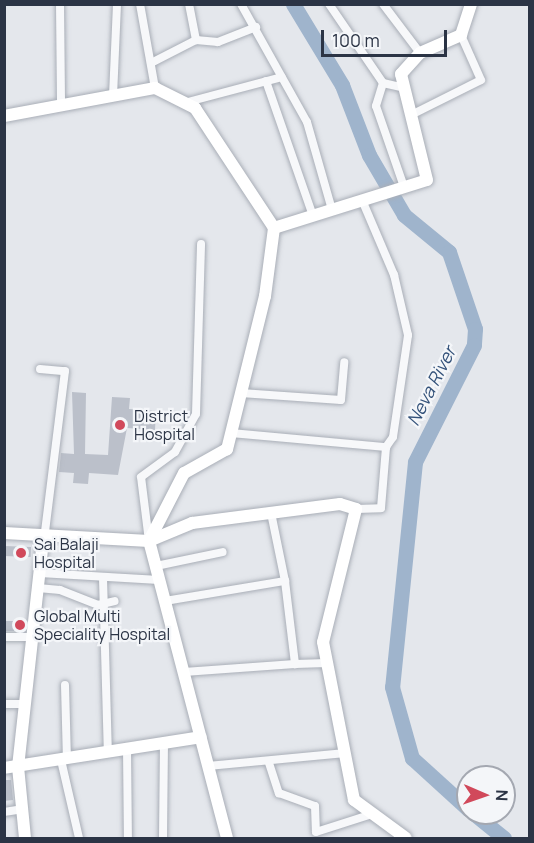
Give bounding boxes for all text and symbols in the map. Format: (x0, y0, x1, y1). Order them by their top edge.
scale bar (324, 18, 450, 56)
text: 100 m (332, 28, 380, 52)
water label: Neva River (402, 343, 460, 429)
place label: District Hospital (134, 406, 195, 444)
marker: District Hospital (111, 416, 129, 434)
place label: Sai Balaji Hospital (34, 534, 99, 572)
marker: Sai Balaji Hospital (12, 544, 30, 562)
place label: Global Multi Speciality Hospital (34, 606, 170, 644)
marker: Global Multi Speciality Hospital (11, 616, 29, 634)
north arrow (456, 765, 516, 825)
text: N (491, 789, 513, 802)

